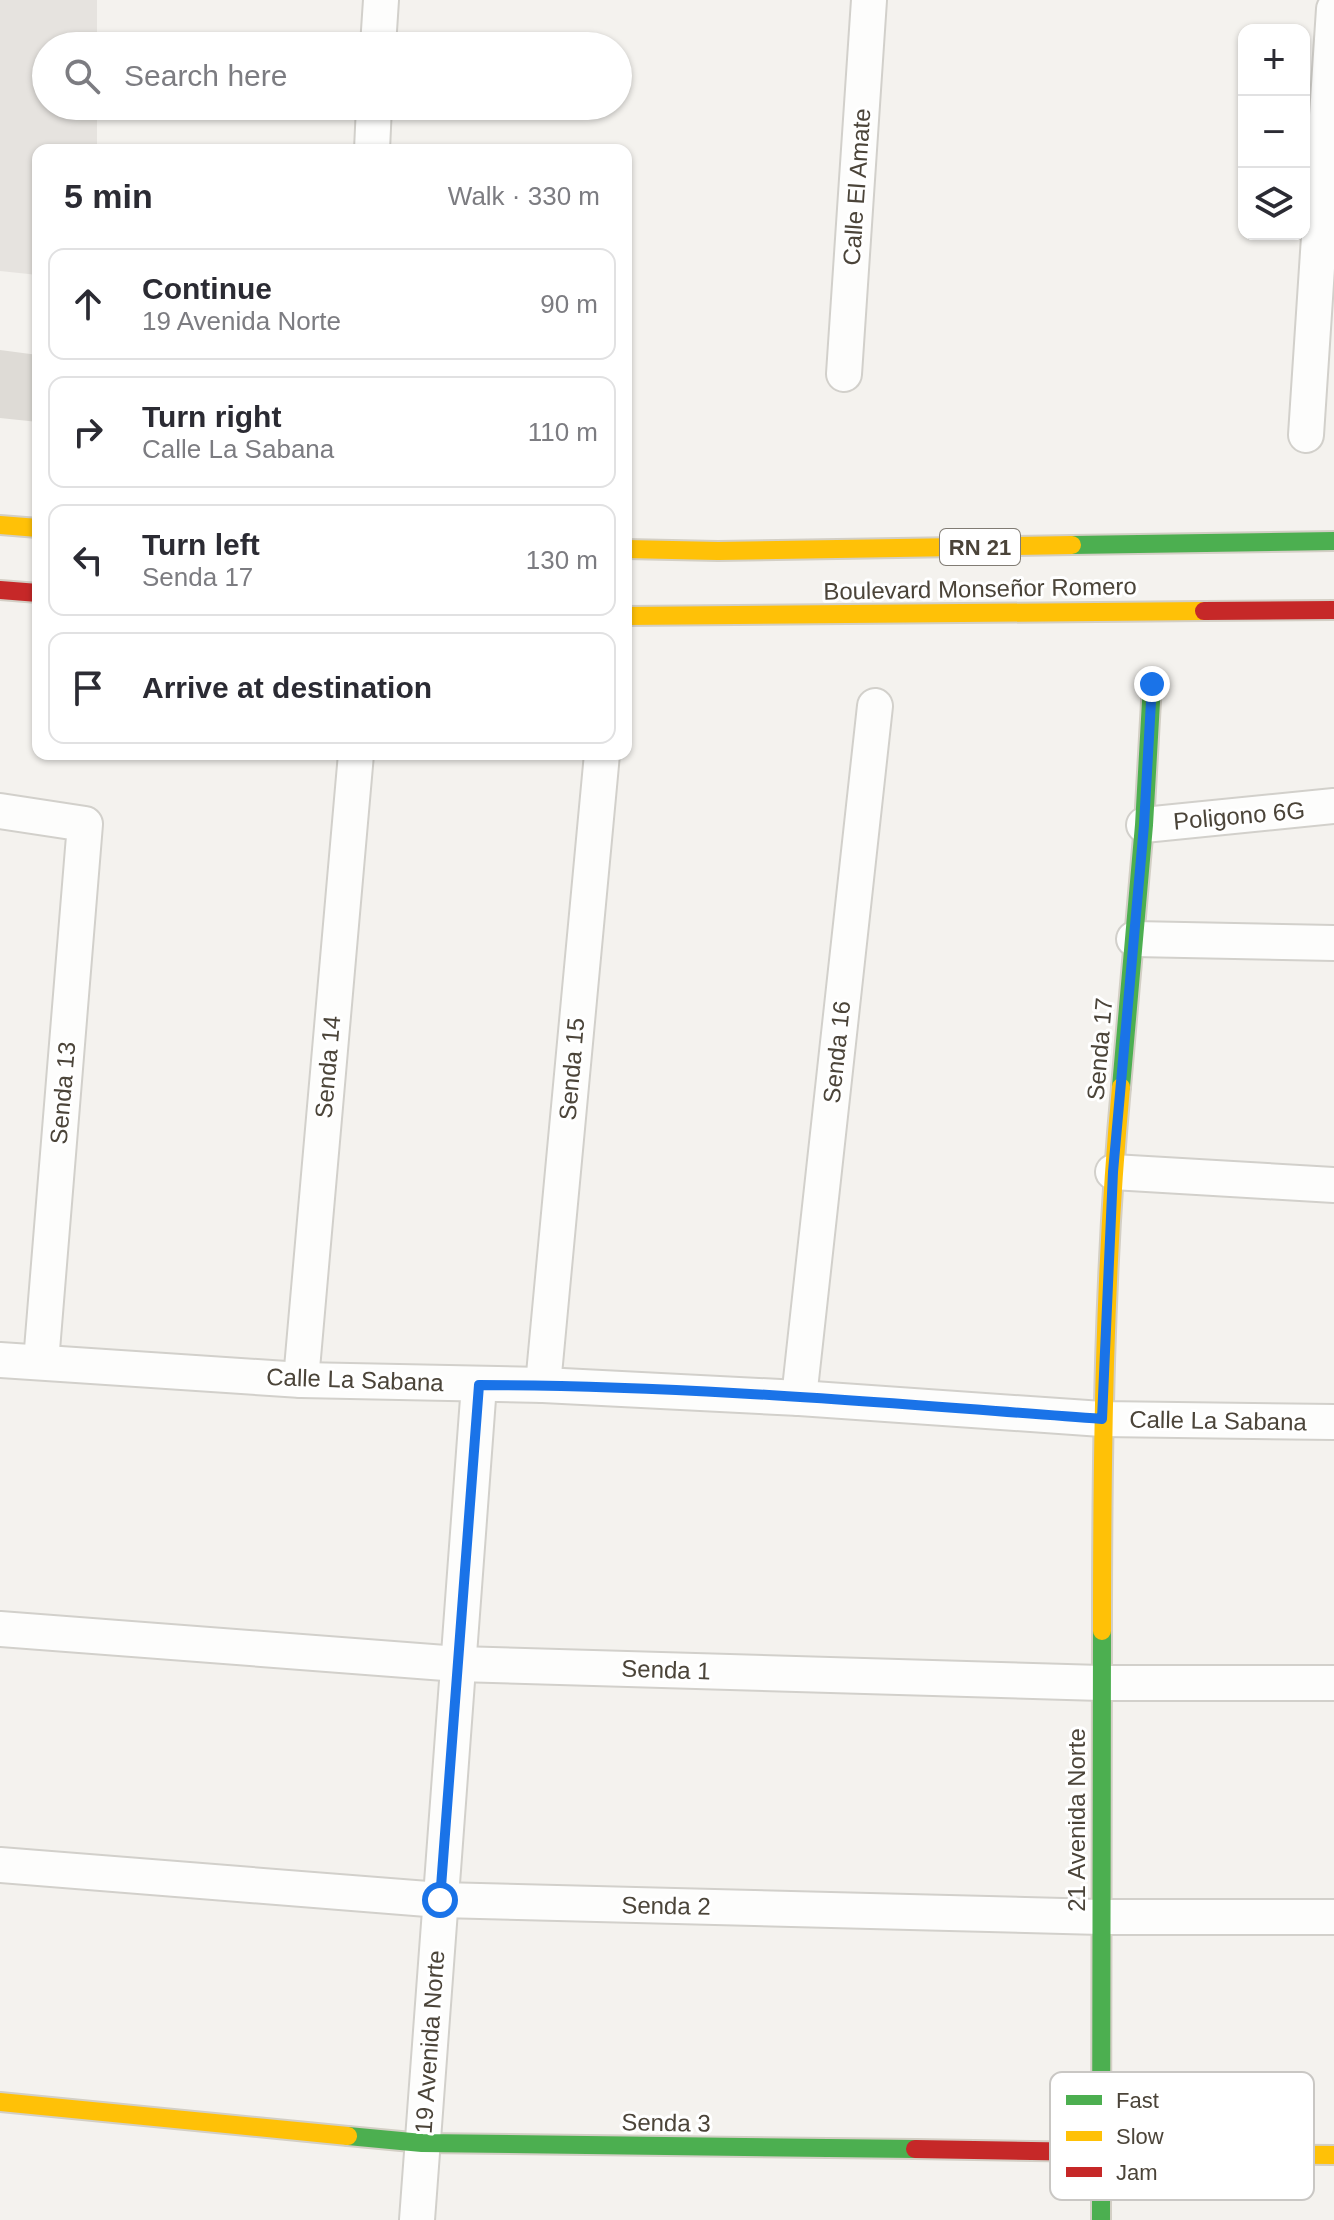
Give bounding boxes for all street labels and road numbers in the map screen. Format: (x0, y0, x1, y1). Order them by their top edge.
street label: Calle El Amate (838, 108, 875, 266)
road number: RN 21 (940, 529, 1020, 565)
street label: Boulevard Monseñor Romero (823, 572, 1137, 605)
street label: Poligono 6G (1172, 796, 1306, 835)
street label: Senda 17 (1082, 997, 1117, 1101)
street label: Senda 16 (818, 999, 855, 1104)
street label: Senda 14 (310, 1015, 345, 1119)
street label: Senda 15 (554, 1017, 589, 1121)
street label: Senda 13 (45, 1041, 80, 1145)
street label: Calle La Sabana (266, 1363, 445, 1396)
street label: Calle La Sabana (1129, 1405, 1308, 1436)
street label: Senda 1 (621, 1654, 711, 1685)
street label: 21 Avenida Norte (1063, 1728, 1090, 1912)
street label: Senda 2 (621, 1891, 711, 1920)
street label: 19 Avenida Norte (410, 1949, 449, 2135)
street label: Senda 3 (621, 2108, 711, 2137)

